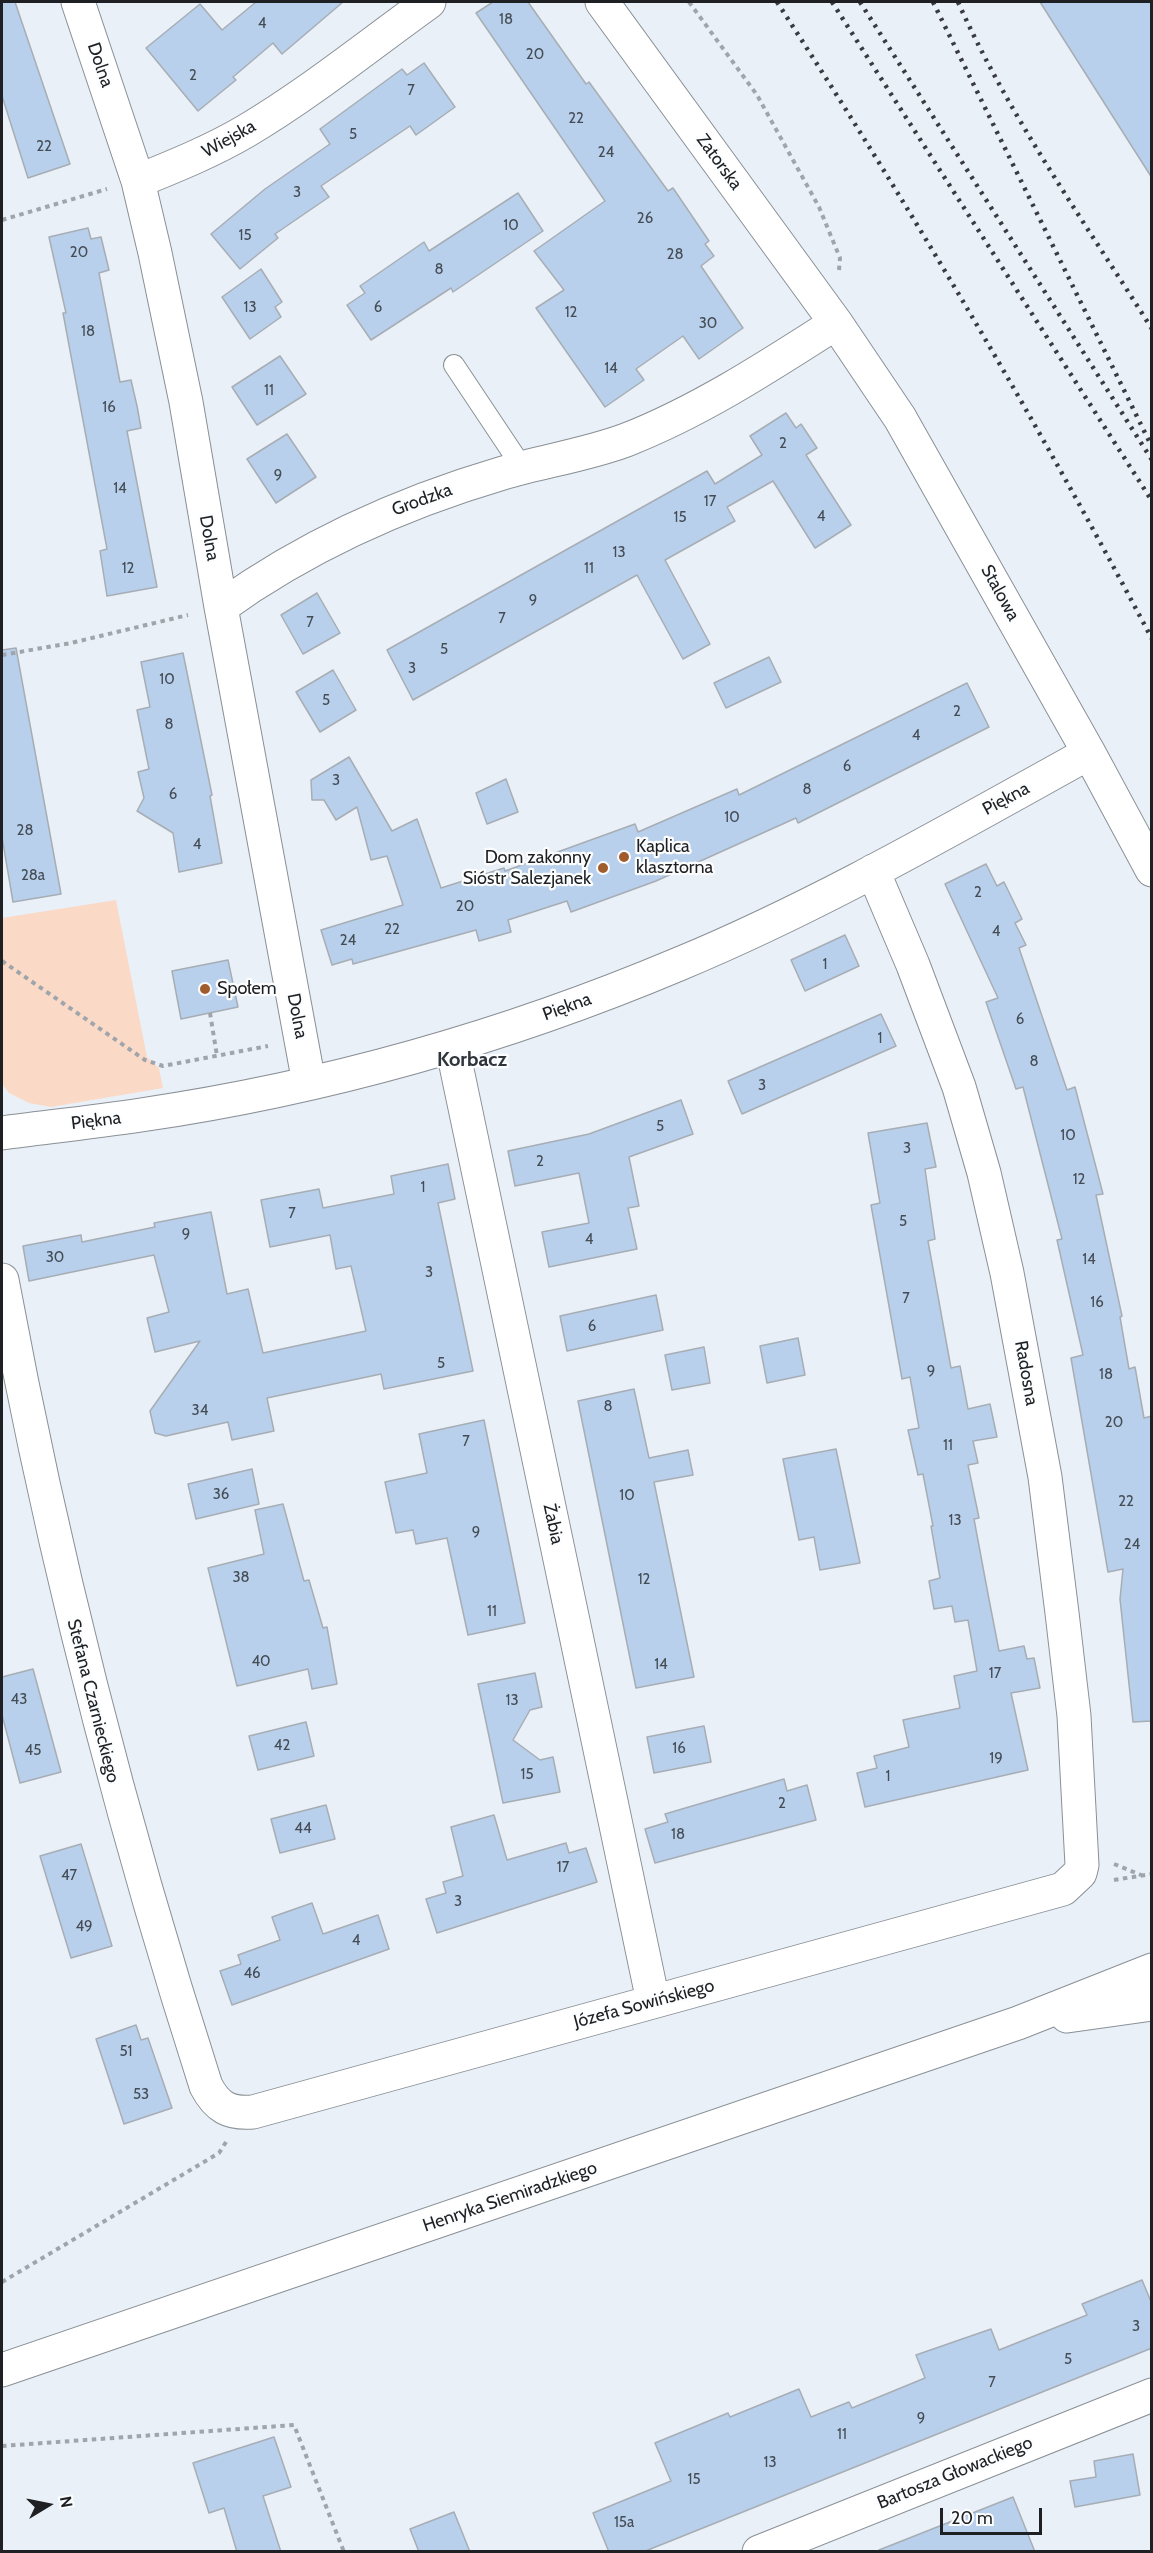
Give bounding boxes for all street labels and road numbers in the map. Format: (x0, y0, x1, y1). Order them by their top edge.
street label: Dolna (82, 40, 118, 90)
street label: Wiejska (198, 116, 260, 162)
street label: Zatorska (692, 130, 746, 194)
street label: Grodzka (389, 479, 455, 521)
street label: Dolna (194, 514, 224, 562)
street label: Stalowa (976, 561, 1024, 625)
street label: Piękna (979, 778, 1033, 820)
street label: Piękna (540, 988, 594, 1026)
street label: Dolna (282, 991, 312, 1041)
street label: Piękna (70, 1107, 122, 1135)
street label: Radosna (1010, 1339, 1042, 1407)
street label: Żabia (538, 1502, 568, 1546)
street label: Stefana Czarnieckiego (62, 1617, 124, 1785)
street label: Józefa Sowińskiego (571, 1975, 717, 2033)
street label: Henryka Siemiradzkiego (420, 2157, 600, 2237)
street label: Bartosza Głowackiego (874, 2432, 1036, 2514)

